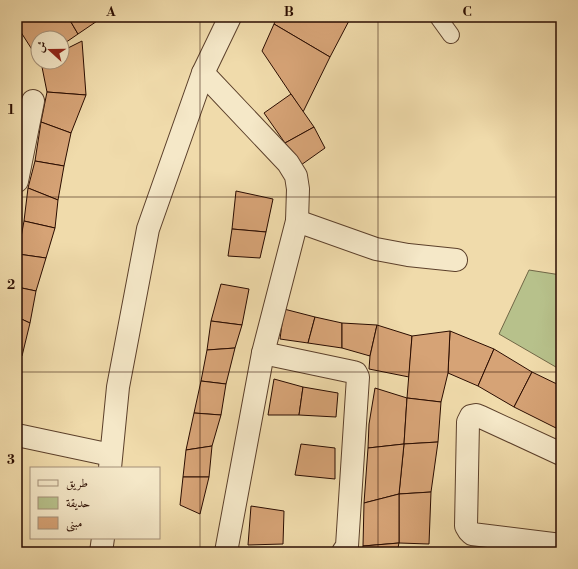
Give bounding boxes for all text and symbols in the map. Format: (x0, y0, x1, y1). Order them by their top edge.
text: A (105, 4, 116, 20)
text: B (284, 4, 294, 20)
text: C (462, 4, 472, 20)
north arrow (30, 30, 70, 70)
text: ش (33, 39, 50, 54)
text: 1 (8, 102, 15, 118)
text: 2 (7, 277, 15, 293)
text: 3 (7, 452, 15, 468)
legend (30, 467, 160, 539)
text: طريق (66, 476, 88, 491)
text: حديقة (66, 496, 90, 511)
text: مبنى (66, 516, 82, 532)

